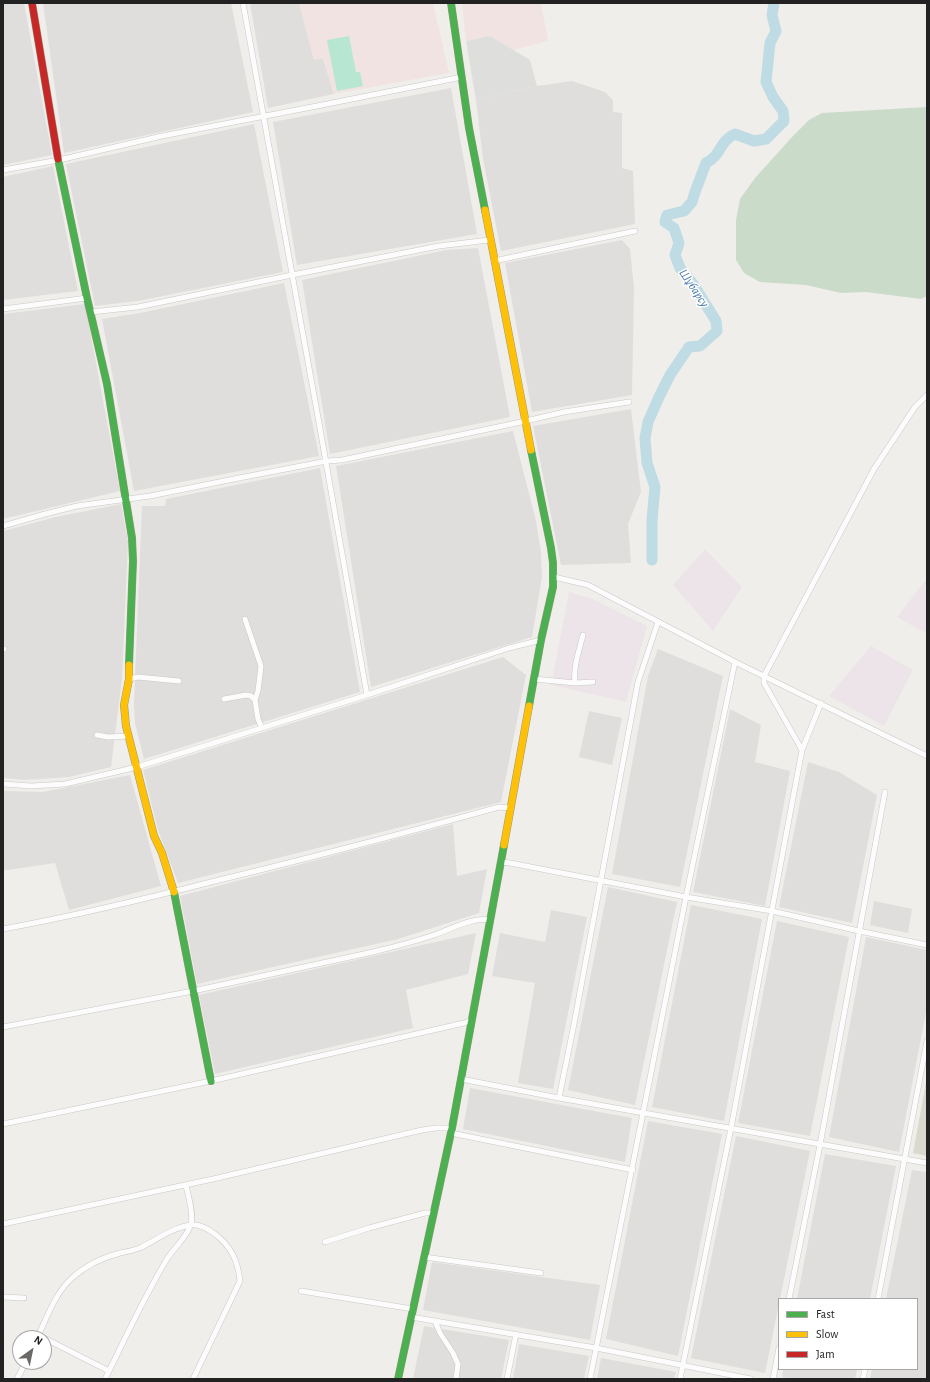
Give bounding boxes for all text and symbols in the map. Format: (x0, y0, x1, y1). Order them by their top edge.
water label: Шұбарсу (676, 266, 712, 310)
legend (778, 1298, 918, 1370)
text: Fast (816, 1308, 835, 1320)
text: Slow (816, 1328, 838, 1340)
north arrow (12, 1330, 52, 1370)
text: N (32, 1334, 44, 1347)
text: Jam (816, 1348, 835, 1360)

